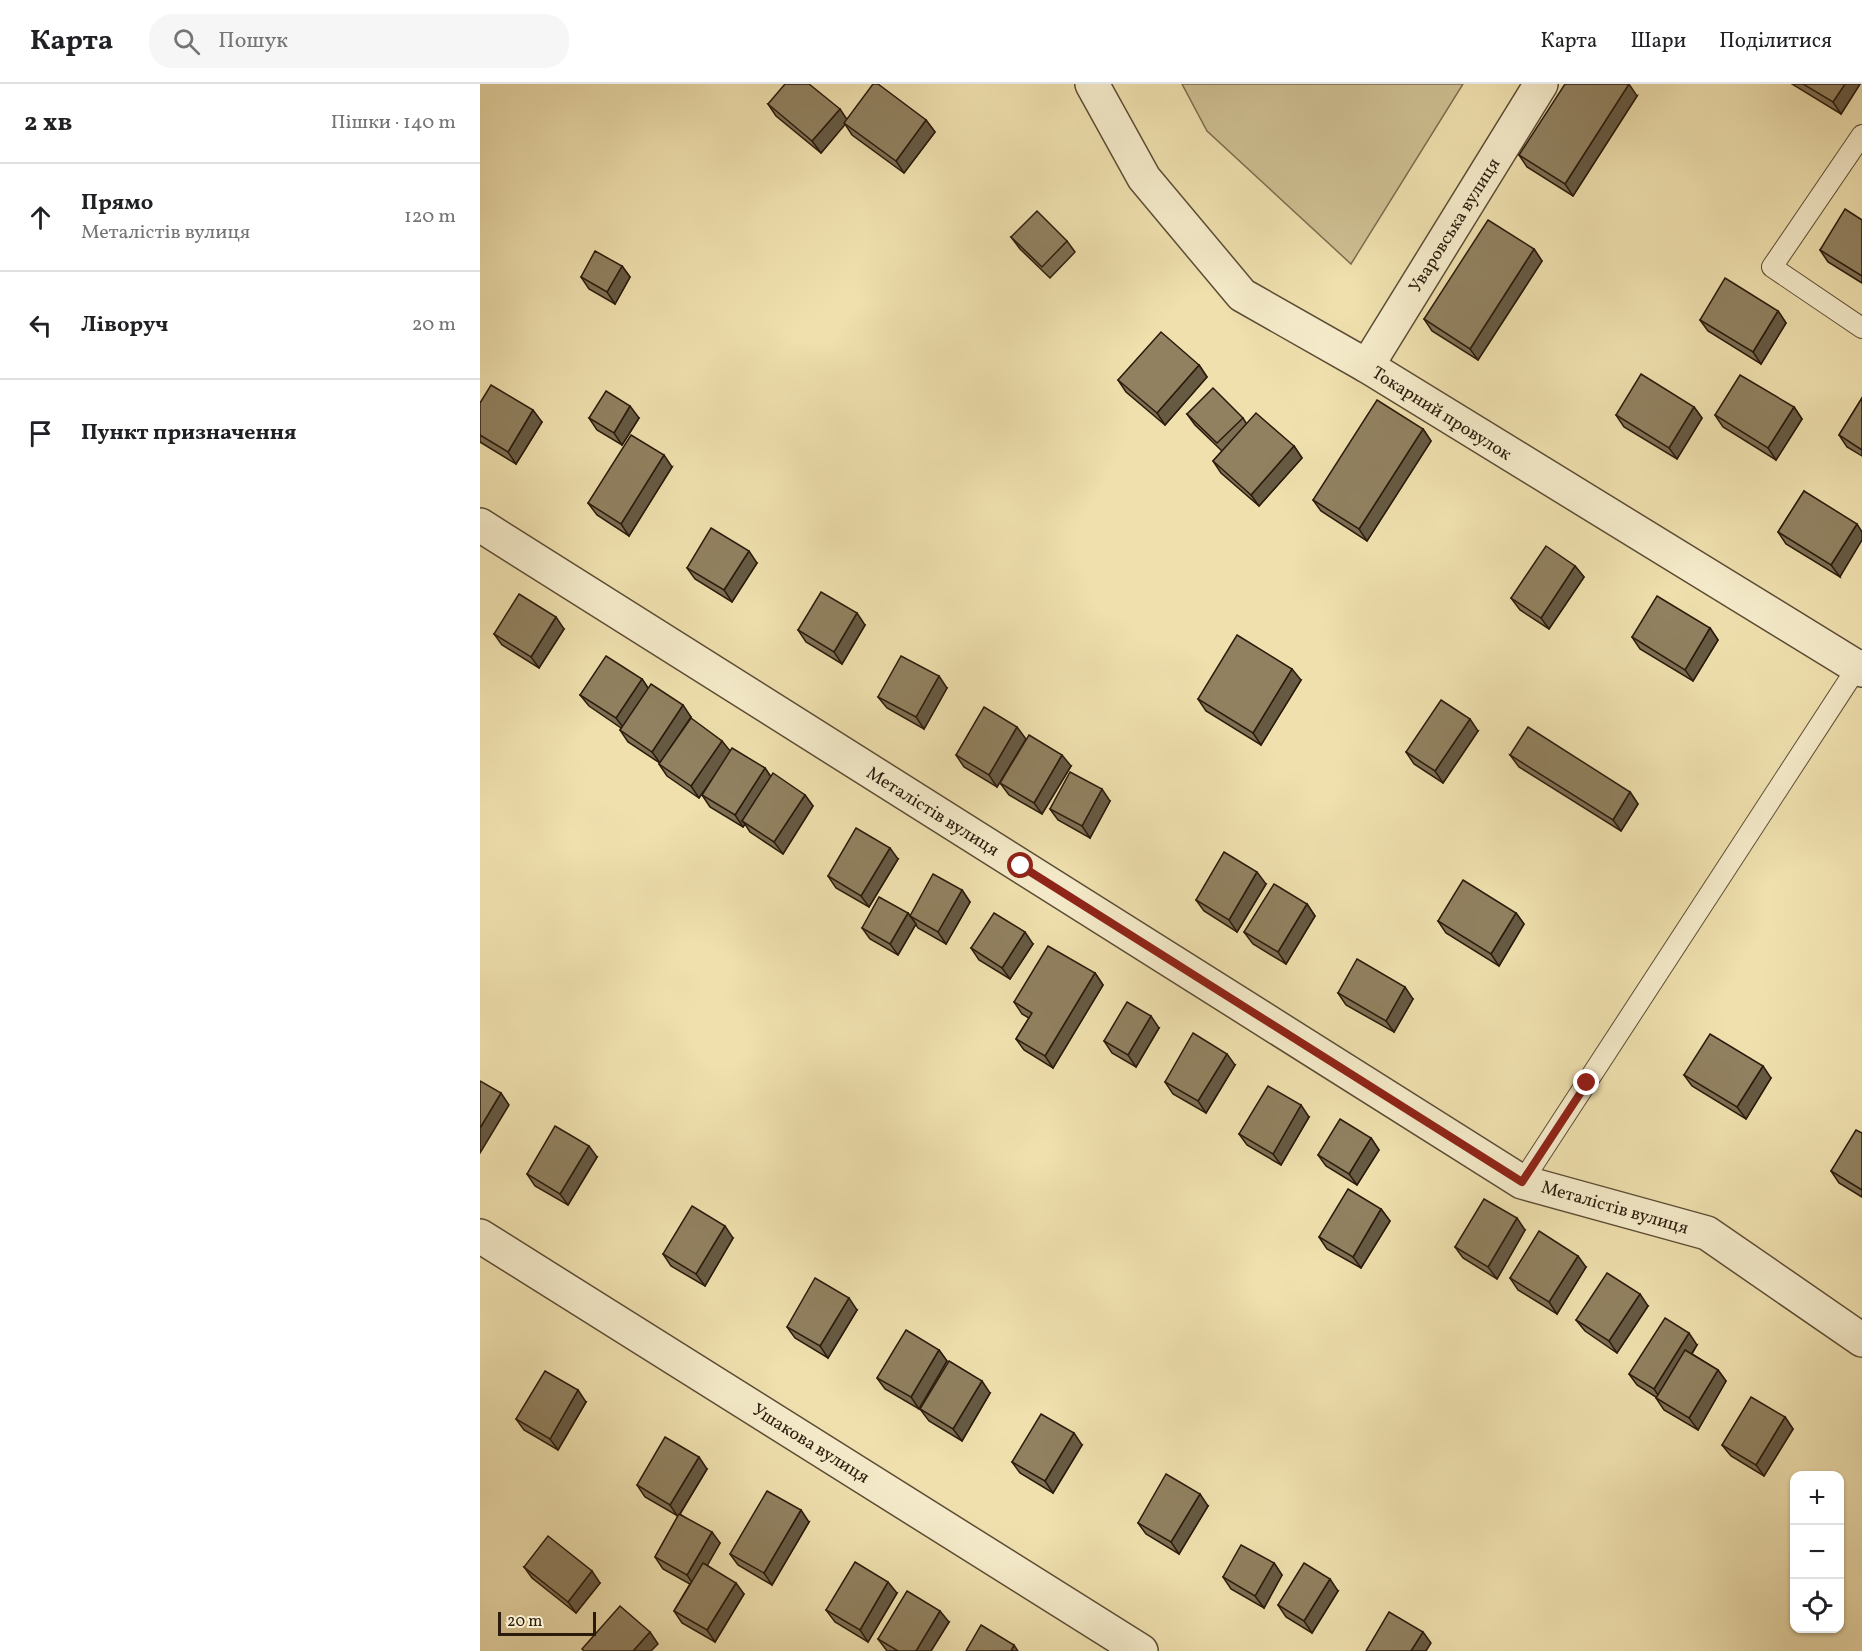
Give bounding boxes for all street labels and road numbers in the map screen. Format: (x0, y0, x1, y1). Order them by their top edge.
street label: Уваровська вулиця (1404, 154, 1507, 298)
street label: Токарний провулок (1366, 361, 1516, 468)
street label: Металістів вулиця (861, 761, 1003, 863)
street label: Металістів вулиця (1538, 1175, 1691, 1241)
street label: Ушакова вулиця (747, 1398, 874, 1490)

